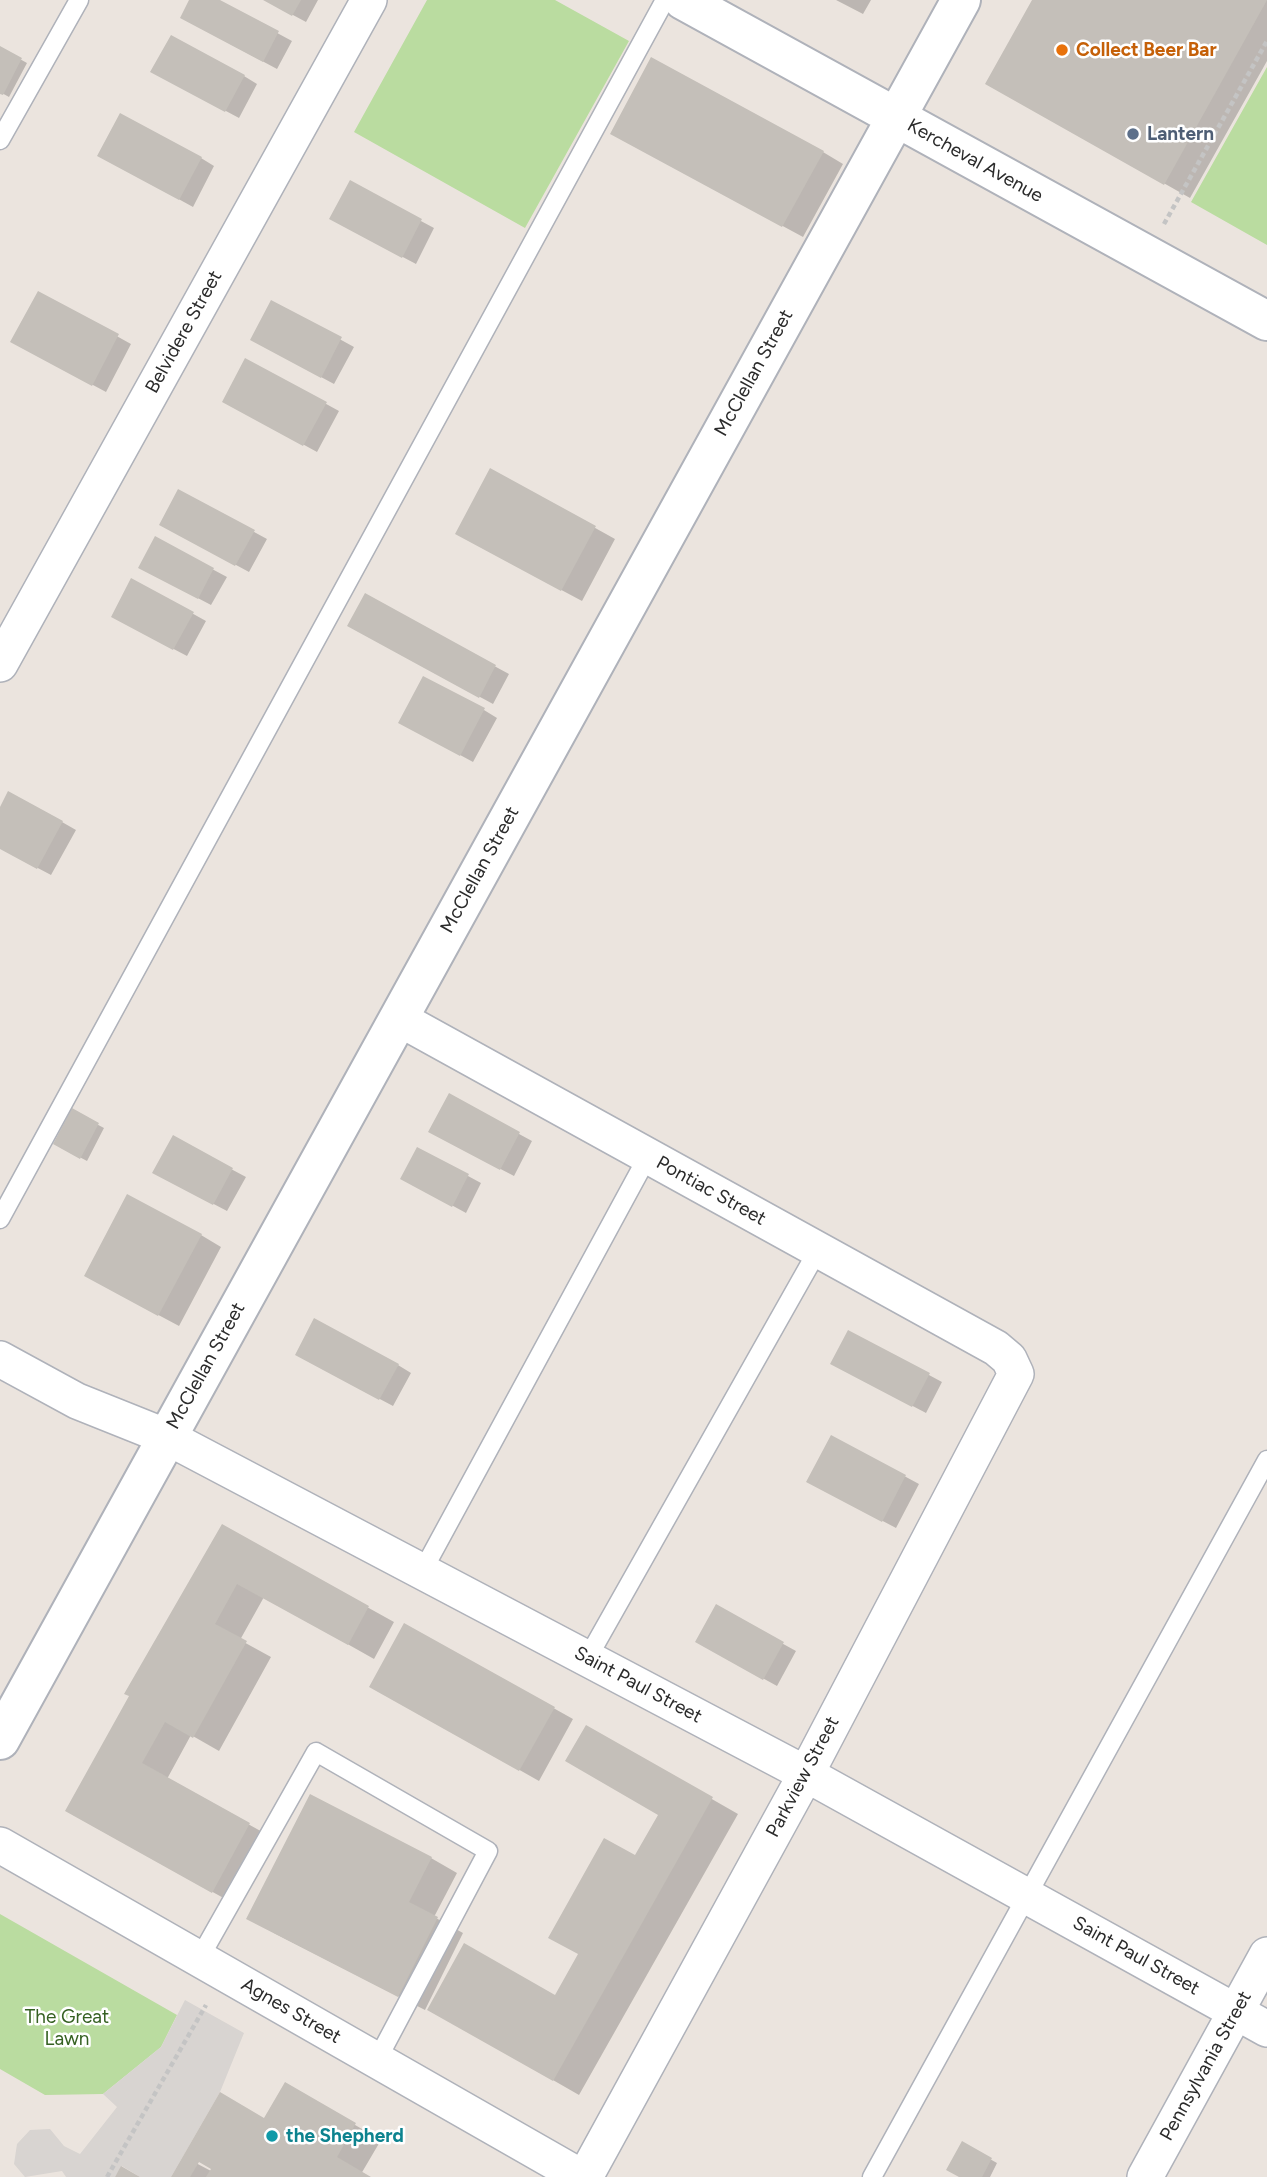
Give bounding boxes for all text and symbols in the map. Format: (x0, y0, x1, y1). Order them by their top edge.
place label: Collect Beer Bar (1076, 39, 1217, 61)
marker: Collect Beer Bar (1054, 42, 1070, 58)
street label: Kercheval Avenue (903, 114, 1047, 208)
place label: Lantern (1147, 123, 1214, 145)
marker: Lantern (1125, 126, 1141, 142)
street label: Belvidere Street (141, 267, 227, 397)
street label: McClellan Street (710, 306, 798, 440)
street label: McClellan Street (436, 803, 524, 937)
street label: Pontiac Street (652, 1151, 770, 1231)
street label: McClellan Street (162, 1299, 250, 1433)
street label: Saint Paul Street (570, 1642, 706, 1728)
street label: Parkview Street (762, 1713, 844, 1841)
street label: Saint Paul Street (1069, 1912, 1203, 2000)
street label: Agnes Street (237, 1973, 345, 2049)
street label: Pennsylvania Street (1155, 1987, 1257, 2145)
park label: The Great Lawn (25, 2006, 109, 2050)
place label: the Shepherd (286, 2125, 404, 2147)
marker: the Shepherd (264, 2128, 280, 2144)

